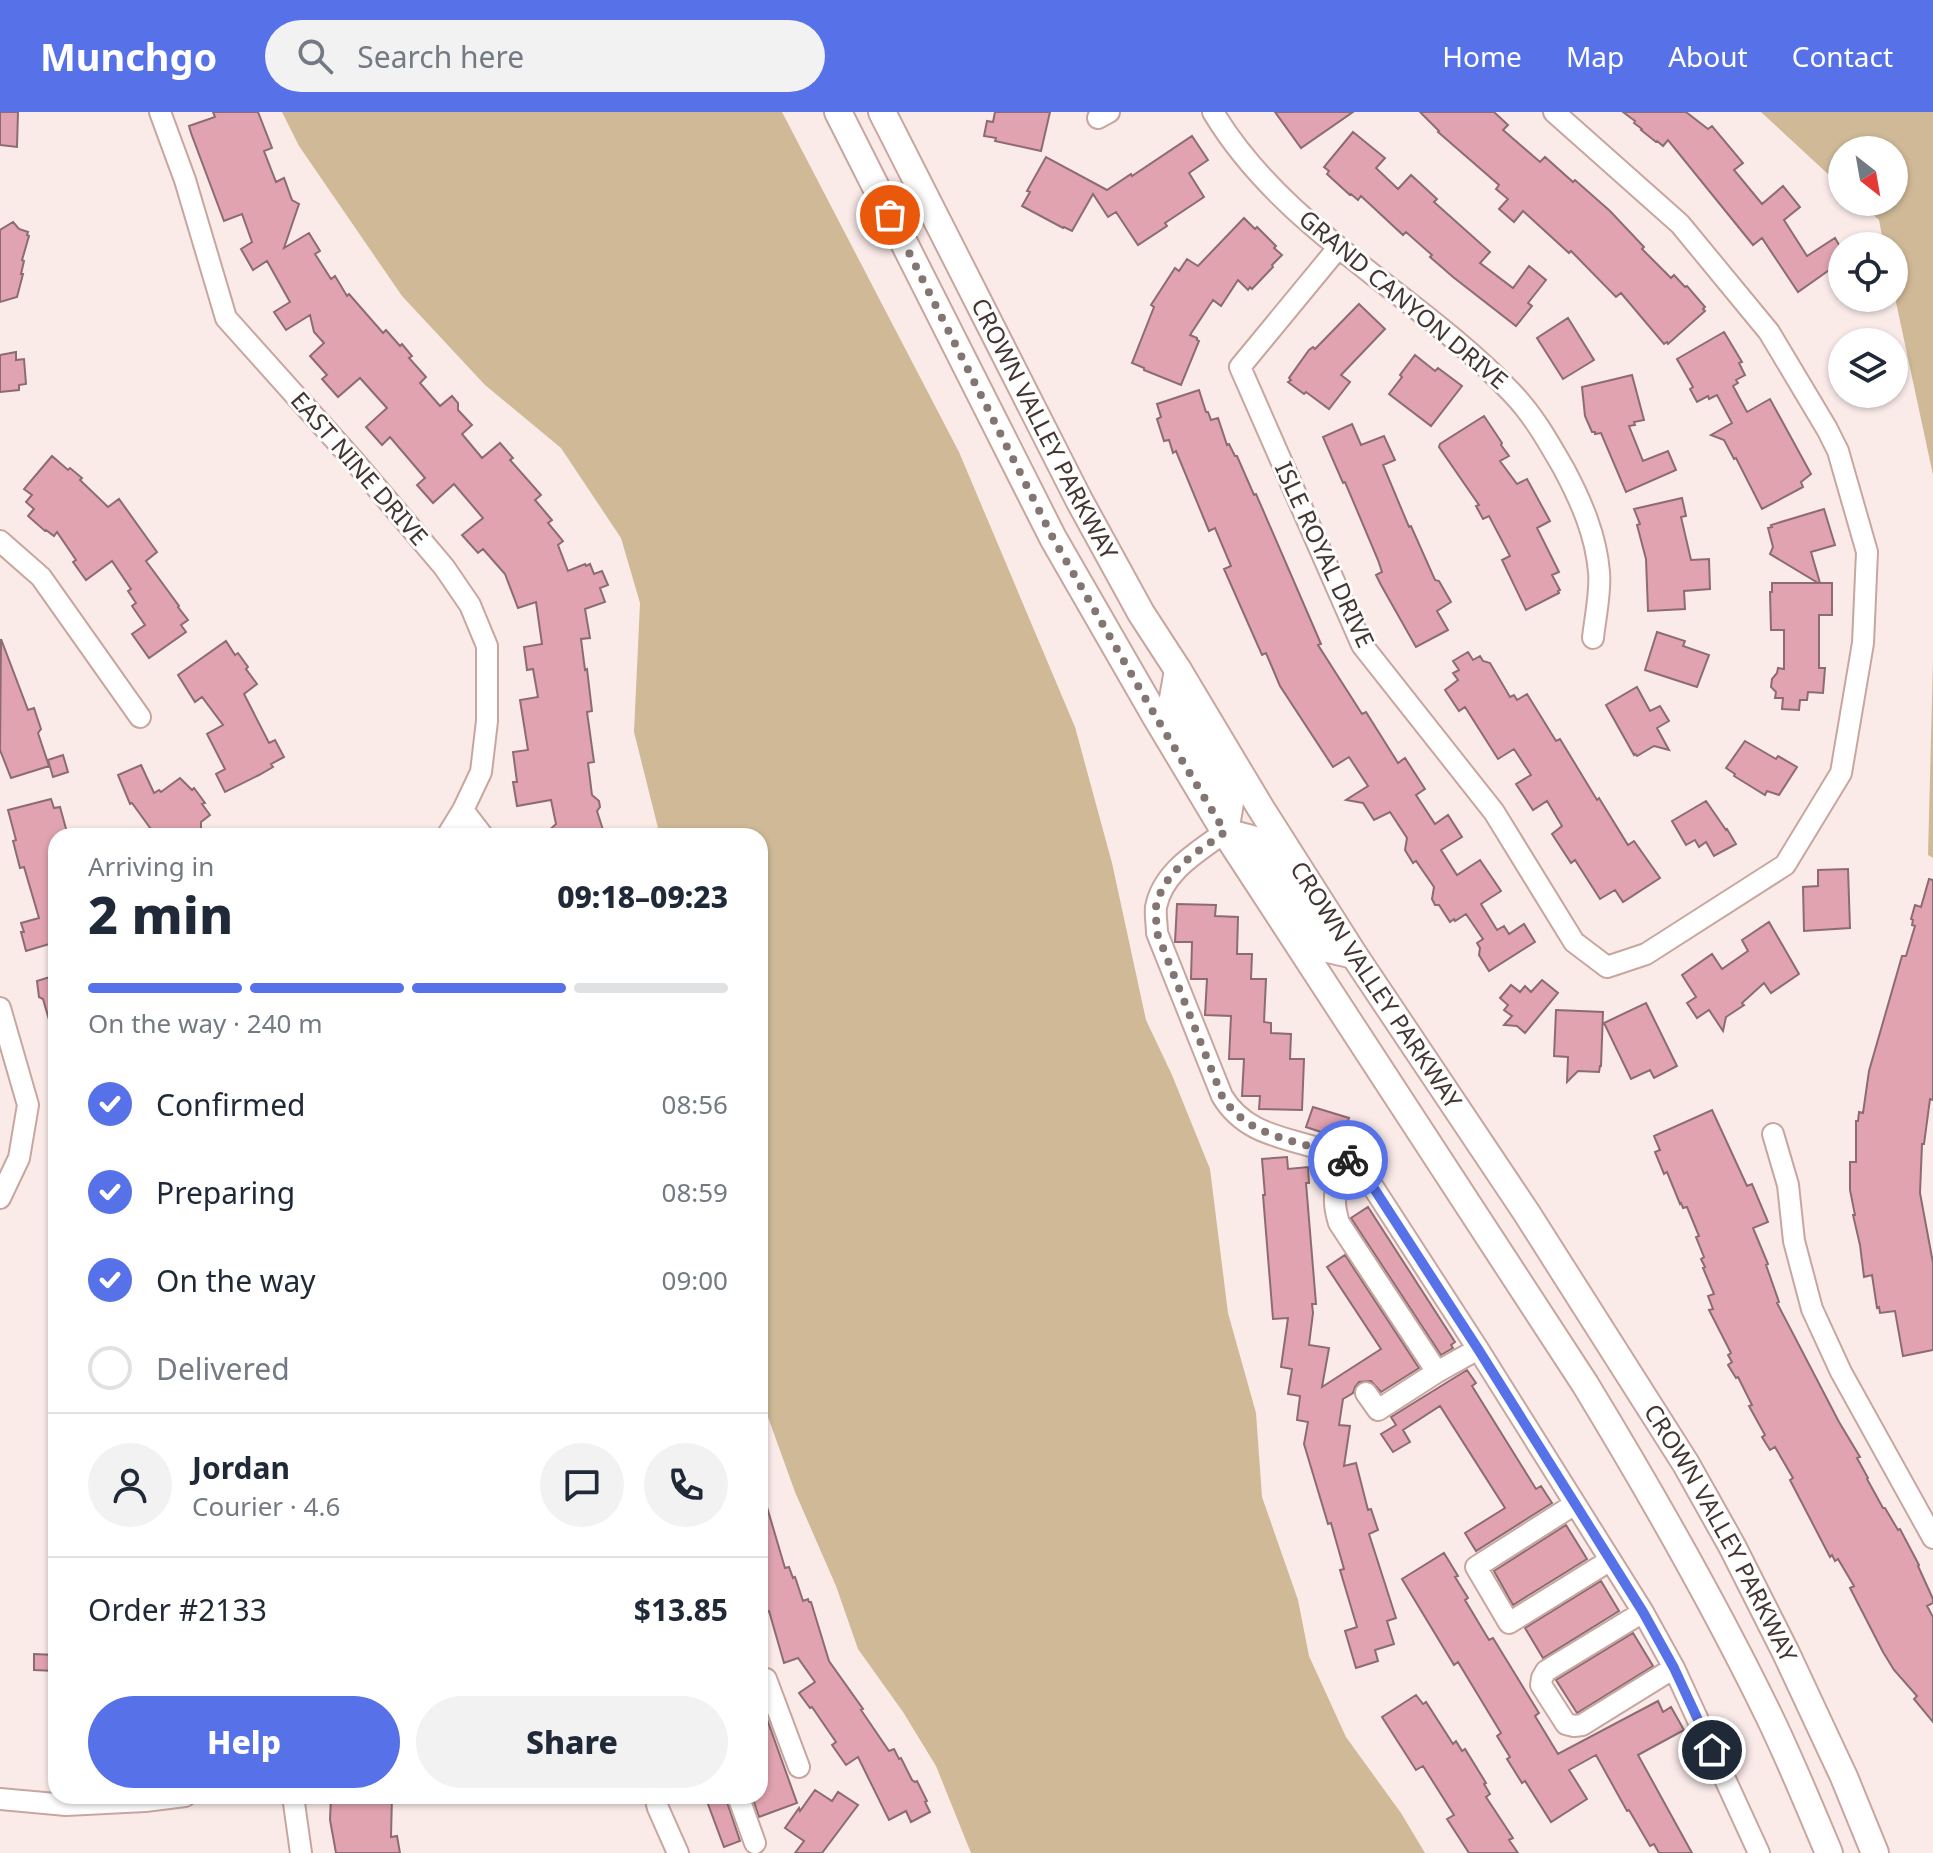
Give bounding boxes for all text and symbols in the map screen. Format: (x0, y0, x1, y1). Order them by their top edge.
search box (265, 20, 825, 92)
text: Munchgo (40, 30, 217, 82)
icon: search (293, 34, 337, 78)
text: Search here (357, 36, 524, 77)
text: Home (1442, 37, 1522, 75)
text: Map (1566, 37, 1624, 75)
text: About (1668, 37, 1748, 75)
text: Contact (1792, 37, 1893, 75)
north arrow (1828, 136, 1908, 216)
map controls (1828, 136, 1908, 408)
pin (856, 181, 924, 249)
icon: bag (868, 193, 912, 237)
street label: GRAND CANYON DRIVE (1293, 202, 1515, 396)
button: locate (1828, 232, 1908, 312)
street label: CROWN VALLEY PARKWAY (964, 292, 1127, 565)
button: layers (1828, 328, 1908, 408)
street label: EAST NINE DRIVE (284, 384, 436, 552)
street label: ISLE ROYAL DRIVE (1268, 456, 1383, 653)
text: Arriving in (88, 848, 214, 884)
street label: CROWN VALLEY PARKWAY (1283, 854, 1470, 1115)
text: 09:18–09:23 (557, 876, 728, 917)
text: 2 min (88, 878, 233, 949)
text: On the way · 240 m (88, 1005, 322, 1041)
icon: check (88, 1082, 132, 1126)
text: Confirmed (156, 1084, 306, 1125)
text: 08:56 (662, 1086, 728, 1122)
courier (1308, 1120, 1388, 1200)
icon: bike (1326, 1138, 1370, 1182)
icon: check (88, 1170, 132, 1214)
text: Preparing (156, 1172, 295, 1213)
text: 08:59 (662, 1174, 728, 1210)
icon: check (88, 1258, 132, 1302)
text: On the way (156, 1260, 316, 1301)
text: 09:00 (662, 1262, 728, 1298)
text: Delivered (156, 1348, 290, 1389)
street label: CROWN VALLEY PARKWAY (1637, 1397, 1806, 1667)
button: person (88, 1443, 172, 1527)
button: chat (540, 1443, 624, 1527)
button: phone (644, 1443, 728, 1527)
text: Jordan (192, 1447, 290, 1488)
text: Courier · 4.6 (192, 1488, 340, 1524)
text: Order #2133 (88, 1589, 267, 1630)
text: $13.85 (634, 1589, 728, 1630)
button: Help (88, 1696, 400, 1788)
button: Share (416, 1696, 728, 1788)
pin (1678, 1716, 1746, 1784)
icon: home (1690, 1728, 1734, 1772)

